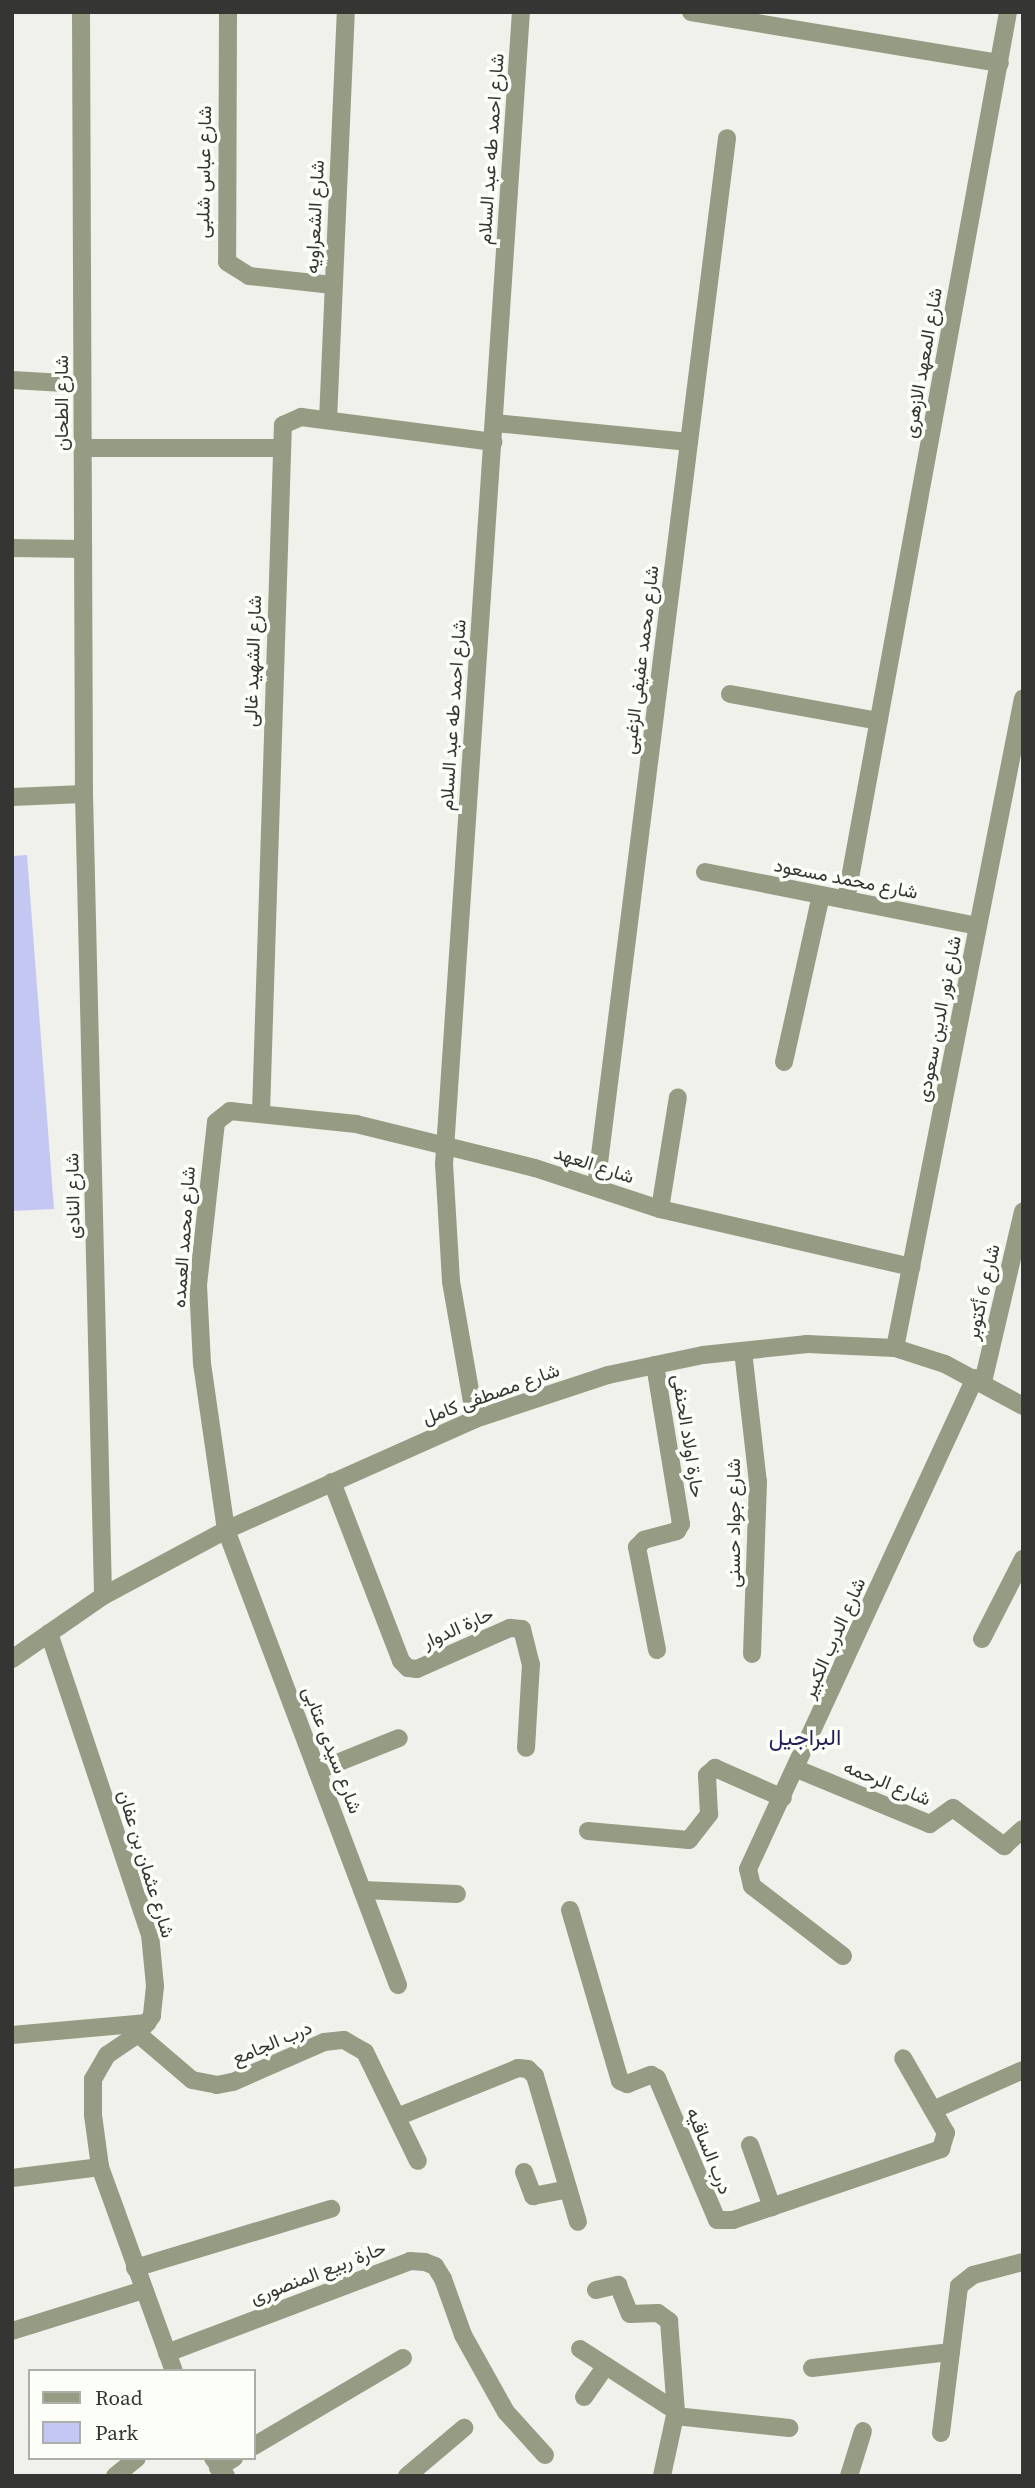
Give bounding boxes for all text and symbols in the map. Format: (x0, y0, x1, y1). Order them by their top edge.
street label: شارع احمد طه عبد السلام (473, 53, 509, 245)
street label: شارع عباس شلبى (191, 105, 217, 239)
street label: شارع الشعراويه (301, 159, 329, 275)
street label: شارع المعهد الازهرى (899, 286, 947, 440)
street label: شارع الطحان (51, 355, 73, 451)
street label: شارع محمد عفيفى الزغبى (618, 564, 664, 756)
street label: شارع الشهيد غالى (239, 595, 267, 727)
street label: شارع احمد طه عبد السلام (435, 619, 471, 811)
street label: شارع محمد مسعود (772, 854, 920, 904)
street label: شارع نور الدين سعودى (912, 934, 966, 1104)
street label: شارع العهد (551, 1141, 637, 1189)
street label: شارع النادى (61, 1153, 85, 1239)
street label: شارع محمد العمده (168, 1166, 200, 1308)
street label: شارع 6 أكتوبر (961, 1242, 1005, 1342)
street label: شارع مصطفى كامل (419, 1359, 563, 1429)
street label: حارة اولاد الحنفى (667, 1373, 709, 1499)
street label: شارع جواد حسنى (723, 1458, 745, 1588)
street label: شارع الدرب الكبير (797, 1574, 871, 1702)
street label: حارة الدوار (419, 1602, 497, 1654)
street label: شارع سيدى عتابى (297, 1683, 367, 1817)
district label: البراجيل (769, 1723, 841, 1751)
street label: شارع الرحمه (840, 1755, 934, 1811)
street label: شارع عثمان بن عفان (113, 1787, 179, 1941)
street label: درب الجامع (229, 2016, 315, 2070)
street label: درب الساقيه (681, 2104, 737, 2198)
street label: حارة ربيع المنصورى (247, 2237, 389, 2309)
legend (28, 2369, 256, 2460)
text: Road (95, 2383, 143, 2412)
text: Park (95, 2418, 138, 2447)

